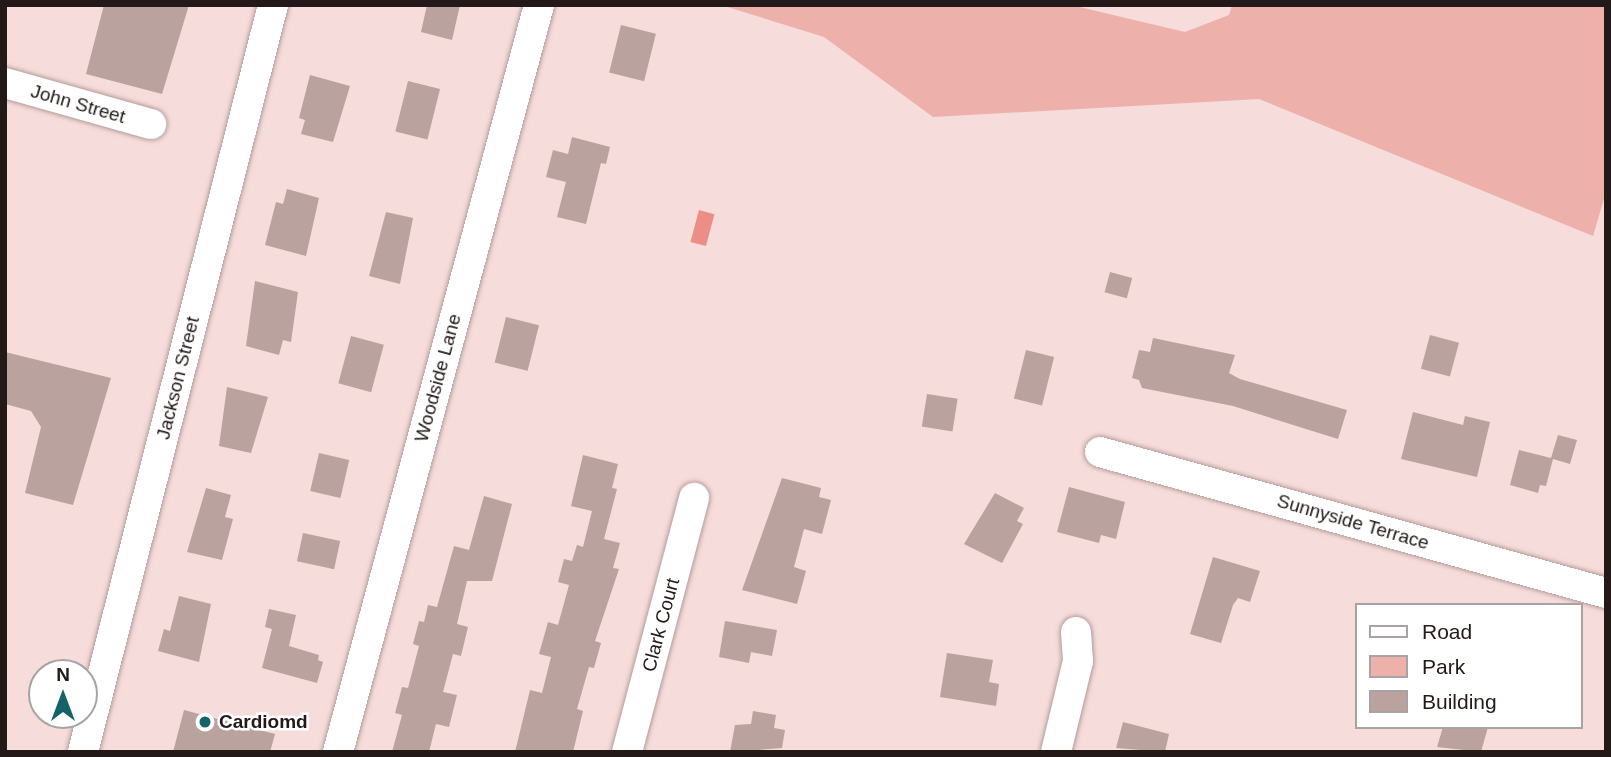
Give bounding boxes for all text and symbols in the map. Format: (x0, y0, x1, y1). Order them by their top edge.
street label: John Street (28, 80, 128, 128)
street label: Woodside Lane (410, 311, 466, 445)
street label: Jackson Street (152, 314, 204, 442)
street label: Sunnyside Terrace (1274, 489, 1432, 555)
street label: Clark Court (638, 576, 684, 674)
legend (1356, 603, 1583, 729)
text: Road (1422, 620, 1472, 643)
text: Park (1422, 655, 1465, 678)
north arrow (28, 659, 98, 729)
text: N (56, 664, 70, 685)
text: Building (1422, 690, 1497, 713)
place label: Cardiomd (219, 711, 308, 733)
marker: Cardiomd (197, 714, 213, 730)

